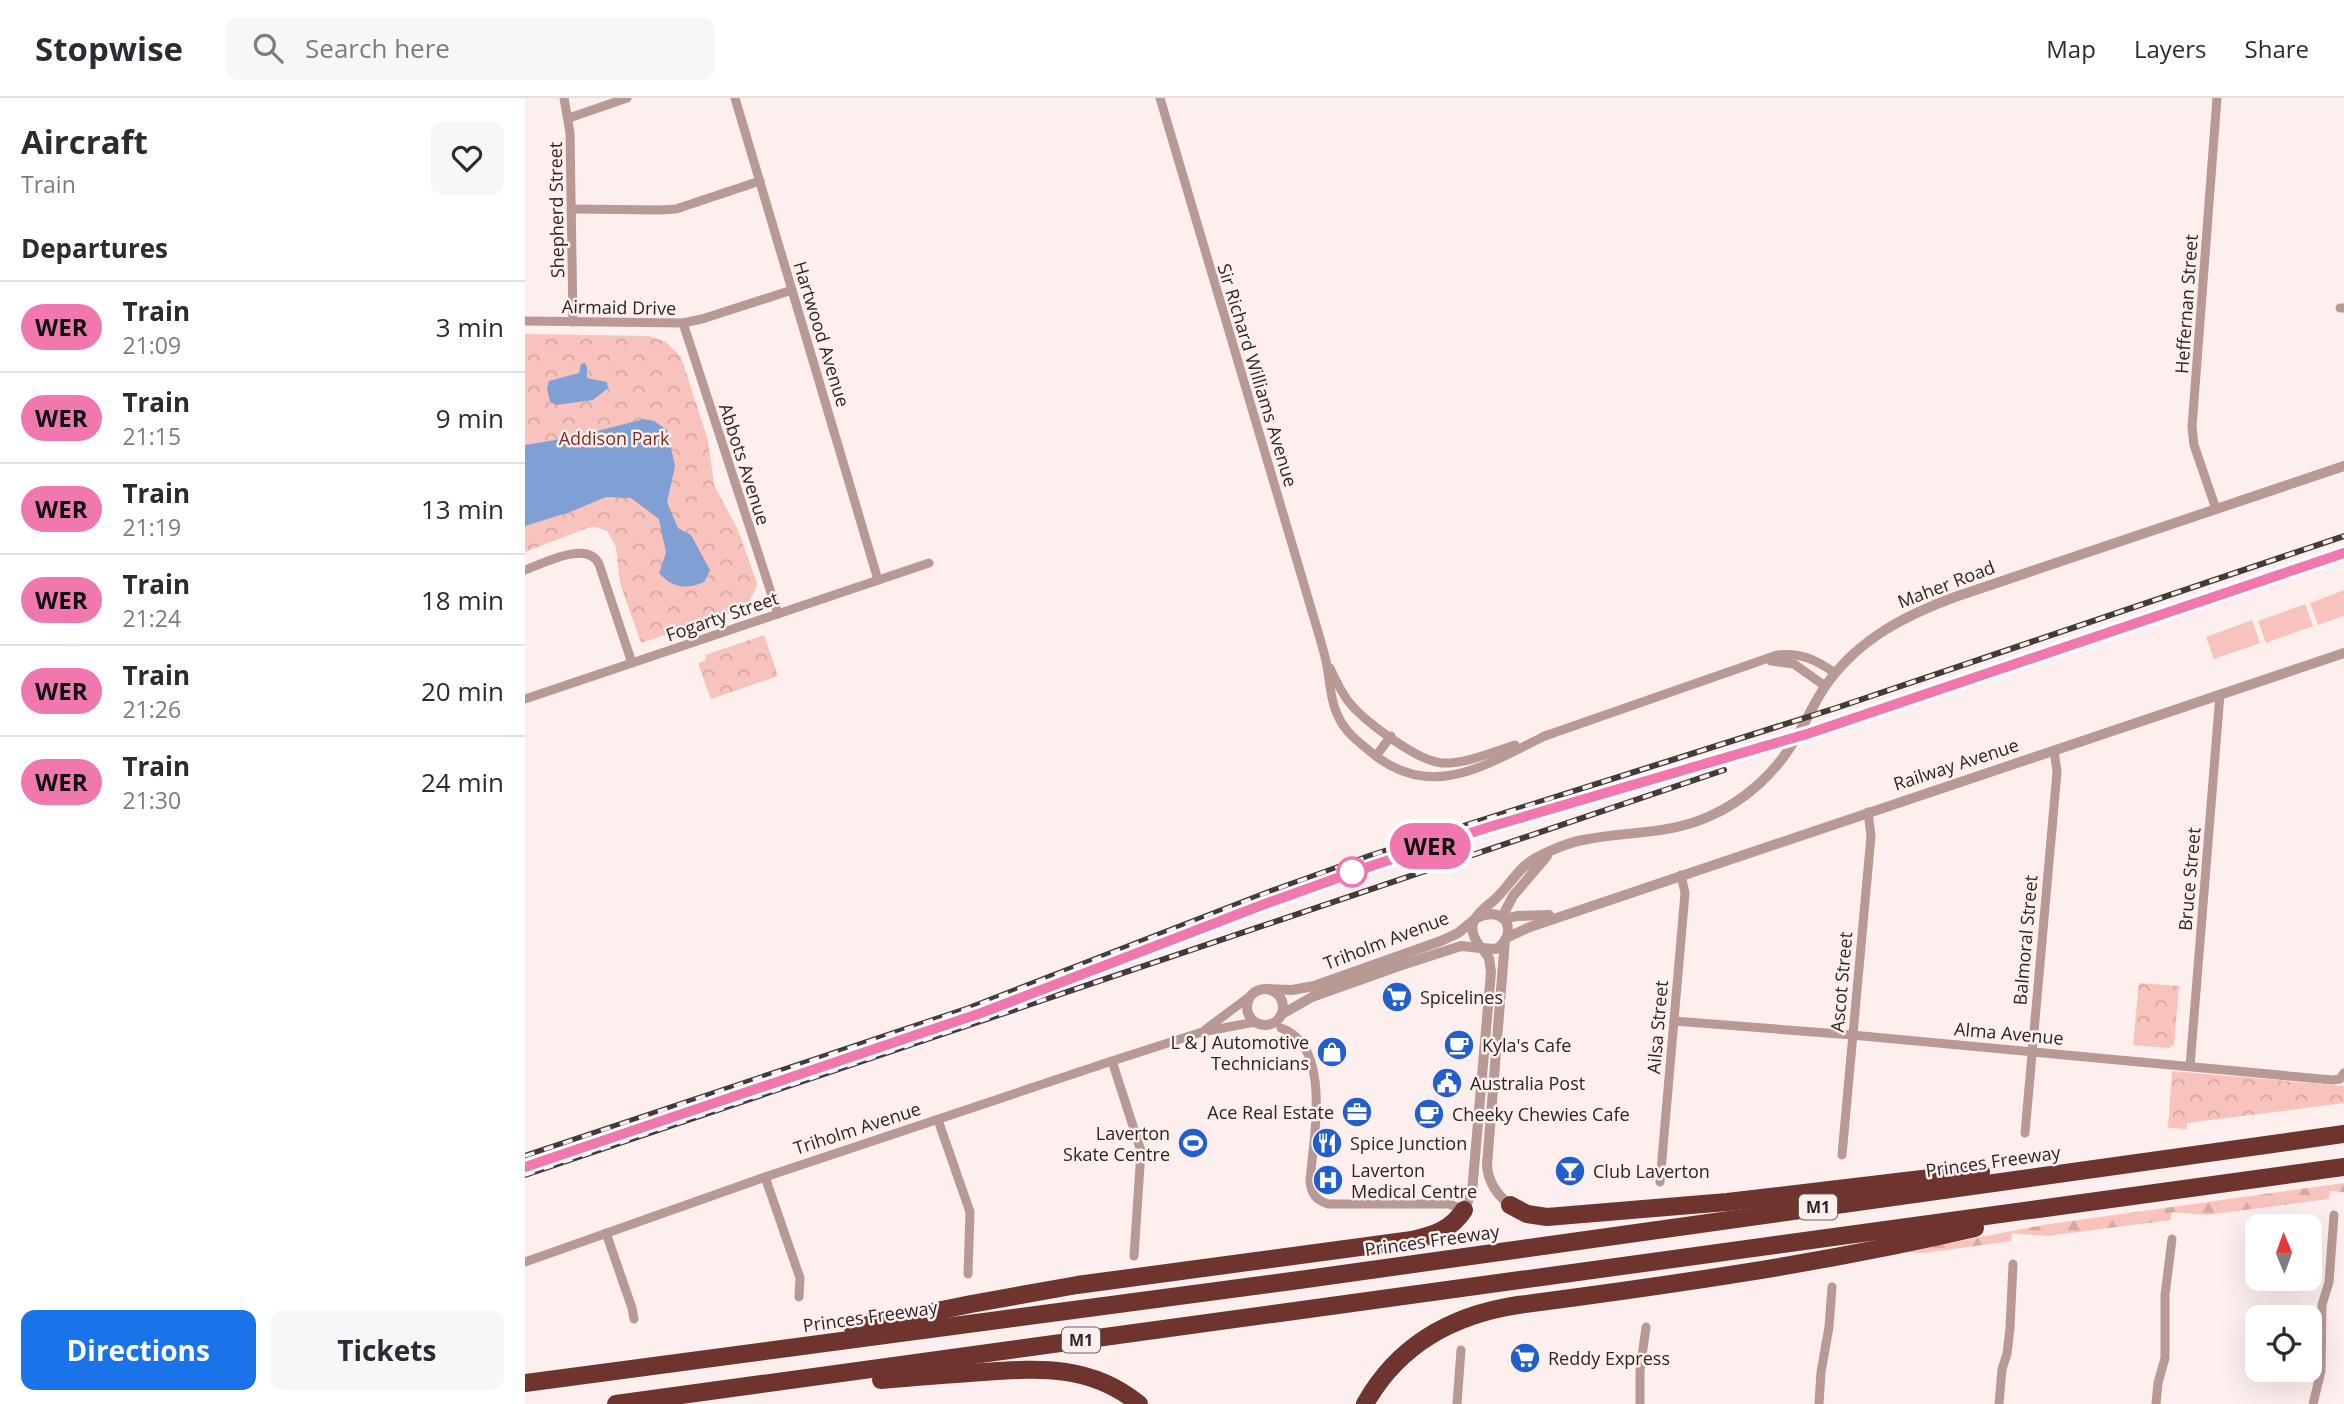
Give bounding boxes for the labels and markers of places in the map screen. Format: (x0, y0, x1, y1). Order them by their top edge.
unlabelled marker (1337, 857, 1367, 887)
supermarket icon: Spicelines (1380, 980, 1414, 1014)
place label: Spicelines (1420, 985, 1503, 1009)
cafe icon: Kyla's Cafe (1442, 1028, 1476, 1062)
place label: L & J Automotive Technicians (1170, 1030, 1309, 1075)
place label: Kyla's Cafe (1482, 1033, 1571, 1057)
shop icon: L & J Automotive Technicians (1315, 1035, 1349, 1069)
public building icon: Australia Post (1430, 1066, 1464, 1100)
place label: Australia Post (1470, 1071, 1585, 1095)
office icon: Ace Real Estate (1340, 1095, 1374, 1129)
cafe icon: Cheeky Chewies Cafe (1412, 1097, 1446, 1131)
place label: Ace Real Estate (1207, 1100, 1334, 1124)
place label: Cheeky Chewies Cafe (1452, 1102, 1630, 1126)
place label: Laverton Skate Centre (1063, 1121, 1170, 1166)
sports icon: Laverton Skate Centre (1176, 1126, 1210, 1160)
restaurant icon: Spice Junction (1310, 1126, 1344, 1160)
place label: Spice Junction (1350, 1131, 1467, 1155)
bar icon: Club Laverton (1553, 1154, 1587, 1188)
place label: Laverton Medical Centre (1351, 1158, 1477, 1203)
place label: Club Laverton (1593, 1159, 1710, 1183)
hospital icon: Laverton Medical Centre (1311, 1163, 1345, 1197)
supermarket icon: Reddy Express (1508, 1341, 1542, 1375)
place label: Reddy Express (1548, 1346, 1670, 1370)

